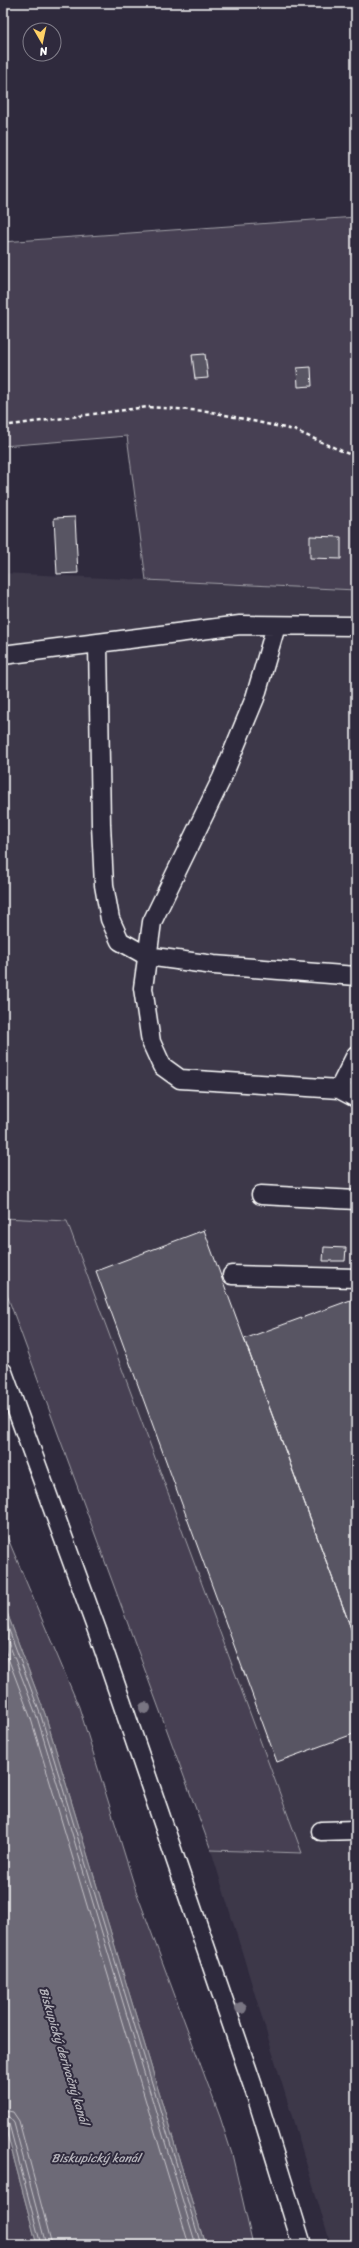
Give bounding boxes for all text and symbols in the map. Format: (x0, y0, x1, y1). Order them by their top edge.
north arrow (22, 22, 62, 62)
text: N (38, 41, 50, 61)
water label: Biskupický derivačný kanál (33, 1984, 96, 2130)
water label: Biskupický kanál (52, 2147, 143, 2169)

